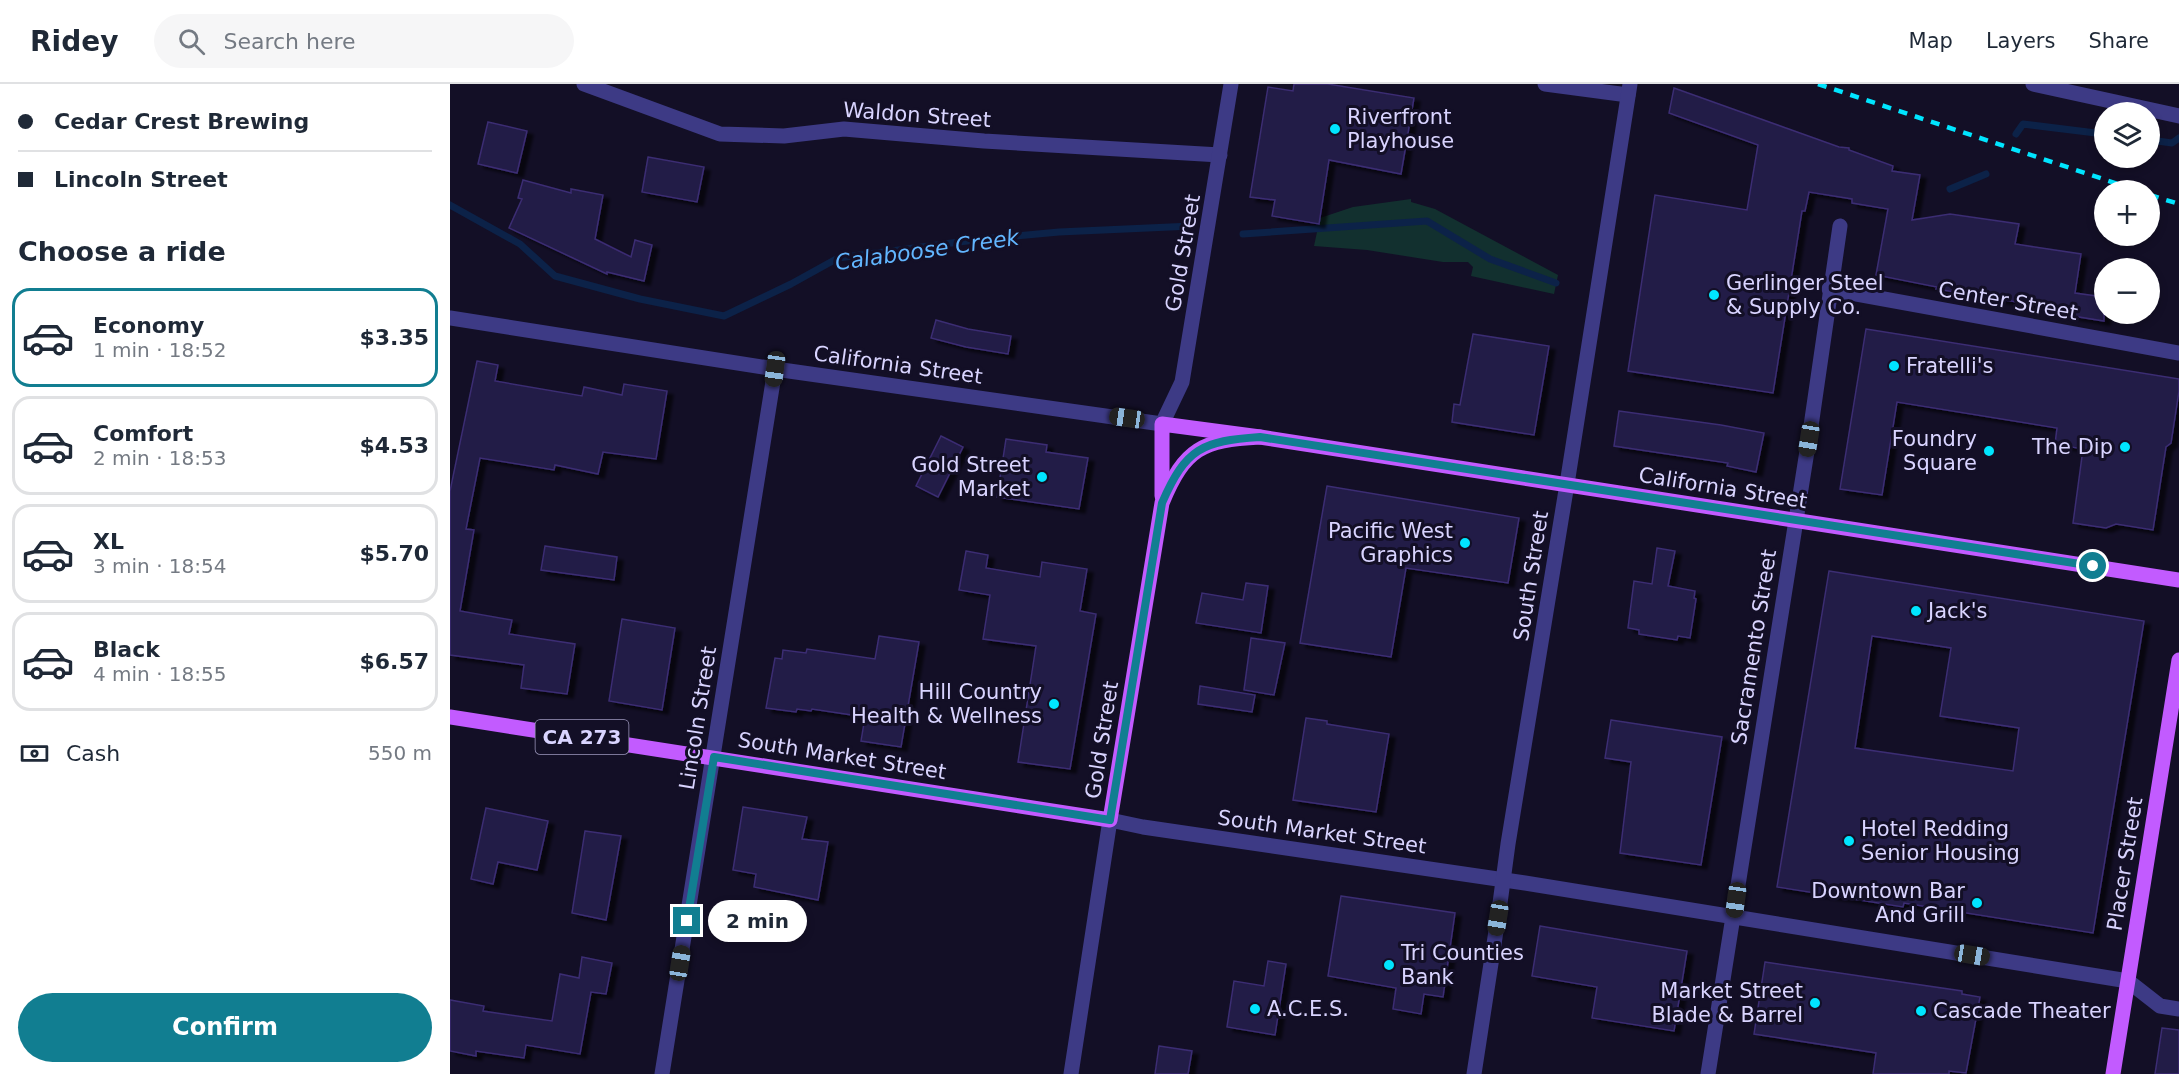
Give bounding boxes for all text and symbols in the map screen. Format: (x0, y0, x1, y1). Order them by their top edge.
search box (154, 14, 574, 68)
text: Ridey (30, 25, 118, 58)
icon: search (175, 25, 208, 58)
text: Search here (223, 29, 356, 54)
text: Map (1909, 29, 1953, 53)
text: Layers (1986, 29, 2055, 53)
text: Share (2088, 29, 2149, 53)
street label: Waldon Street (842, 98, 992, 132)
map controls (2094, 102, 2160, 324)
button: layers (2094, 102, 2160, 168)
place label: Riverfront Playhouse (1347, 105, 1454, 153)
text: Cedar Crest Brewing (54, 109, 309, 134)
marker: Riverfront Playhouse (1328, 122, 1342, 136)
text: Lincoln Street (54, 167, 228, 192)
button: + (2094, 180, 2160, 246)
street label: Gold Street (1161, 192, 1205, 314)
water label: Calaboose Creek (833, 225, 1022, 275)
text: Choose a ride (18, 236, 226, 267)
button: − (2094, 258, 2160, 324)
place label: Gerlinger Steel & Supply Co. (1726, 271, 1884, 319)
street label: Center Street (1936, 277, 2080, 325)
marker: Gerlinger Steel & Supply Co. (1707, 288, 1721, 302)
icon: car (21, 311, 75, 365)
text: Economy (93, 313, 204, 338)
text: $3.35 (359, 325, 429, 350)
text: 1 min · 18:52 (93, 338, 227, 362)
street label: California Street (812, 341, 984, 389)
car (764, 350, 786, 388)
place label: Fratelli's (1906, 354, 1993, 378)
marker: Fratelli's (1887, 359, 1901, 373)
car (1108, 407, 1146, 429)
icon: car (21, 419, 75, 473)
car (1797, 420, 1821, 458)
text: Comfort (93, 421, 193, 446)
place label: Foundry Square (1892, 427, 1977, 475)
text: $4.53 (359, 433, 429, 458)
place label: The Dip (2031, 435, 2113, 459)
marker: The Dip (2118, 440, 2132, 454)
marker: Foundry Square (1982, 444, 1996, 458)
text: 2 min · 18:53 (93, 446, 227, 470)
place label: Gold Street Market (911, 453, 1030, 501)
street label: California Street (1637, 463, 1809, 513)
marker: Gold Street Market (1035, 470, 1049, 484)
street label: South Street (1509, 509, 1553, 643)
place label: Pacific West Graphics (1328, 519, 1453, 567)
icon: car (21, 527, 75, 581)
text: XL (93, 529, 124, 554)
marker: Pacific West Graphics (1458, 536, 1472, 550)
text: $5.70 (359, 541, 429, 566)
street label: Sacramento Street (1727, 548, 1781, 746)
route start (2079, 552, 2106, 579)
text: 3 min · 18:54 (93, 554, 227, 578)
place label: Jack's (1926, 599, 1987, 623)
marker: Jack's (1909, 604, 1923, 618)
icon: car (21, 635, 75, 689)
text: Black (93, 637, 160, 662)
street label: Lincoln Street (675, 645, 721, 791)
text: $6.57 (359, 649, 429, 674)
text: 4 min · 18:55 (93, 662, 227, 686)
street label: Gold Street (1081, 679, 1123, 801)
place label: Hill Country Health & Wellness (851, 680, 1042, 728)
marker: Hill Country Health & Wellness (1047, 697, 1061, 711)
road number: CA 273 (536, 720, 628, 754)
street label: South Market Street (736, 728, 948, 784)
icon: cash (18, 737, 51, 770)
text: Cash (66, 741, 120, 766)
text: 550 m (368, 741, 432, 765)
street label: Placer Street (2103, 795, 2147, 933)
street label: South Market Street (1216, 805, 1428, 859)
place label: Hotel Redding Senior Housing (1861, 817, 2020, 865)
marker: Hotel Redding Senior Housing (1842, 834, 1856, 848)
place label: Downtown Bar And Grill (1811, 879, 1965, 927)
car (1725, 881, 1747, 919)
marker: Downtown Bar And Grill (1970, 896, 1984, 910)
car (1486, 899, 1510, 937)
callout: 2 min (708, 900, 807, 942)
route end (673, 907, 700, 934)
text: 2 min (726, 909, 789, 933)
place label: Tri Counties Bank (1400, 941, 1524, 989)
car (1953, 943, 1991, 967)
car (668, 944, 692, 982)
marker: Tri Counties Bank (1382, 958, 1396, 972)
place label: Market Street Blade & Barrel (1651, 979, 1803, 1027)
button: Confirm (18, 993, 432, 1062)
marker: Market Street Blade & Barrel (1808, 996, 1822, 1010)
place label: A.C.E.S. (1267, 997, 1349, 1021)
place label: Cascade Theater (1933, 999, 2111, 1023)
marker: A.C.E.S. (1248, 1002, 1262, 1016)
marker: Cascade Theater (1914, 1004, 1928, 1018)

